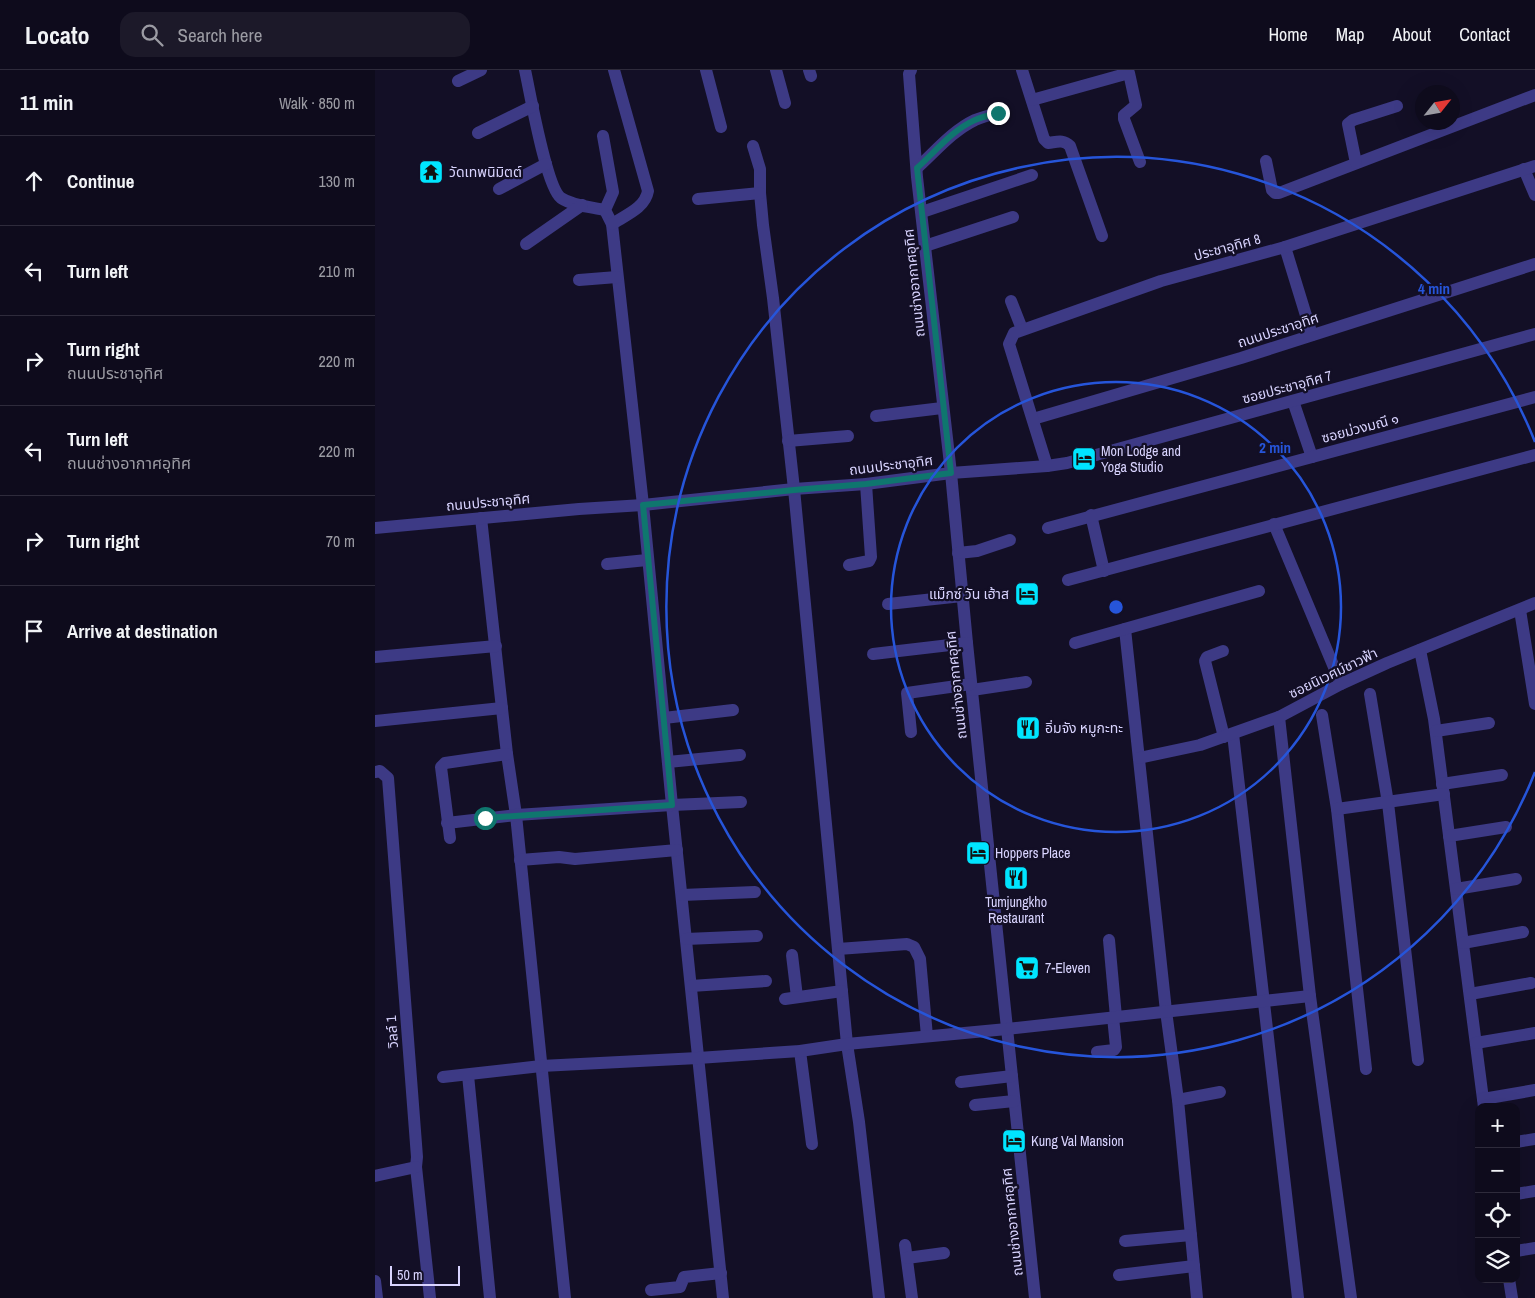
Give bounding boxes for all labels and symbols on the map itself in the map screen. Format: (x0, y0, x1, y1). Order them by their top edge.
north arrow (1415, 85, 1460, 130)
route end (987, 102, 1010, 125)
temple icon: วัดเทพนิมิตต์ (418, 159, 444, 185)
place label: วัดเทพนิมิตต์ (449, 163, 522, 181)
street label: ถนนช่างอากาศอุทิศ (899, 228, 929, 338)
street label: ประชาอุทิศ 8 (1192, 229, 1262, 265)
text: 4 min (1418, 278, 1450, 299)
street label: ถนนประชาอุทิศ (1235, 308, 1321, 352)
street label: ซอยประชาอุทิศ 7 (1240, 366, 1334, 408)
street label: ซอยม่วงมณี ๑ (1319, 409, 1401, 447)
text: 2 min (1259, 437, 1291, 458)
place label: Mon Lodge and Yoga Studio (1101, 442, 1181, 476)
hotel icon: Mon Lodge and Yoga Studio (1071, 446, 1097, 472)
street label: ถนนประชาอุทิศ (848, 451, 934, 479)
street label: ถนนประชาอุทิศ (445, 489, 531, 515)
hotel icon: แม็กซ์ วัน เฮ้าส (1014, 581, 1040, 607)
place label: แม็กซ์ วัน เฮ้าส (929, 585, 1009, 603)
centre of rings (1107, 598, 1125, 616)
street label: ถนนช่างอากาศอุทิศ (941, 630, 971, 740)
street label: ซอยนิเวศม์ชาวฟ้า (1286, 644, 1380, 702)
restaurant icon: อิ่มจัง หมูกะทะ (1015, 715, 1041, 741)
place label: อิ่มจัง หมูกะทะ (1045, 719, 1123, 737)
route start (474, 807, 497, 830)
hotel icon: Hoppers Place (965, 840, 991, 866)
place label: Hoppers Place (995, 844, 1070, 862)
restaurant icon: Tumjungkho Restaurant (1003, 865, 1029, 891)
place label: Tumjungkho Restaurant (985, 893, 1047, 927)
supermarket icon: 7-Eleven (1014, 955, 1040, 981)
place label: 7-Eleven (1045, 959, 1090, 977)
street label: วิลล์ 1 (382, 1015, 402, 1050)
hotel icon: Kung Val Mansion (1001, 1128, 1027, 1154)
place label: Kung Val Mansion (1031, 1132, 1124, 1150)
street label: ถนนช่างอากาศอุทิศ (997, 1167, 1027, 1277)
scale bar (390, 1263, 460, 1286)

